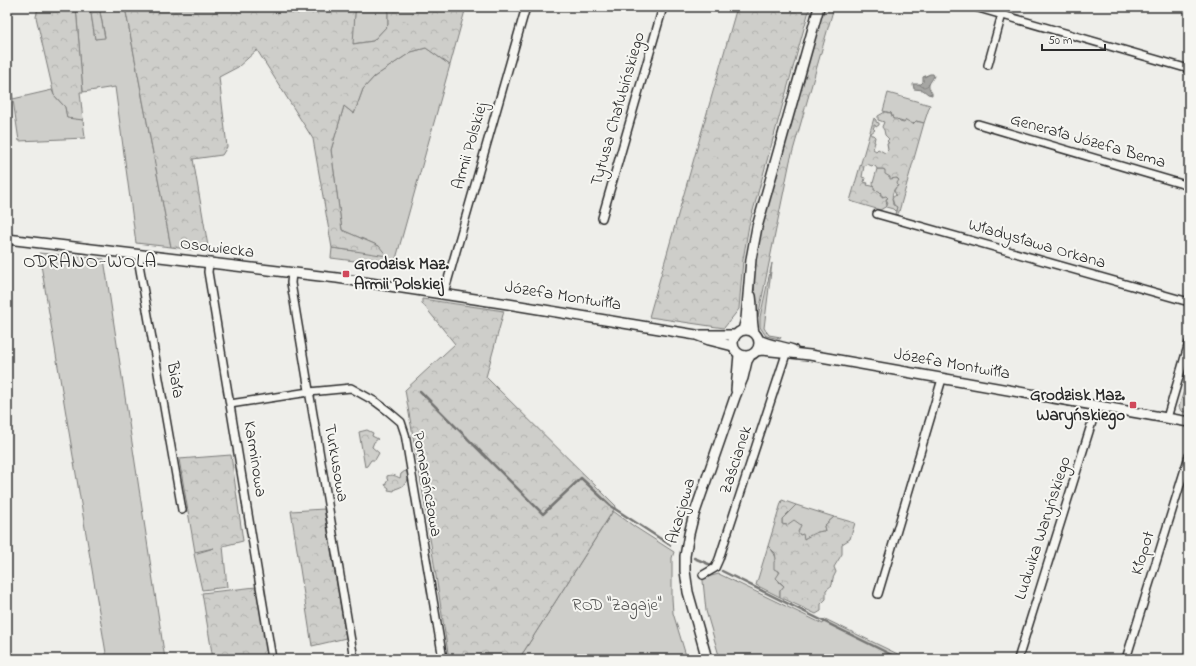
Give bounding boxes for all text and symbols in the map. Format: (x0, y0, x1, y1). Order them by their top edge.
scale bar (1042, 26, 1105, 52)
street label: Tytusa Chałubińskiego (584, 29, 654, 189)
text: 50 m (1048, 32, 1072, 50)
street label: Armii Polskiej (446, 99, 495, 192)
street label: Generała Józefa Bema (1007, 107, 1169, 175)
street label: Władysława Orkana (965, 212, 1109, 277)
street label: Osowiecka (178, 231, 256, 265)
district label: ODRANO-WOLA (23, 249, 157, 276)
place label: Grodzisk Maz. Armii Polskiej (354, 252, 449, 297)
marker: Grodzisk Maz. Armii Polskiej (341, 269, 351, 279)
street label: Józefa Montwiłła (503, 274, 623, 318)
street label: Józefa Montwiłła (892, 341, 1012, 387)
street label: Biała (159, 359, 190, 400)
place label: Grodzisk Maz. Waryńskiego (1030, 383, 1126, 430)
marker: Grodzisk Maz. Waryńskiego (1128, 400, 1138, 410)
street label: Karminowa (237, 419, 273, 499)
street label: Turkusowa (317, 422, 355, 504)
street label: Zaścianek (713, 422, 759, 497)
street label: Pomarańczowa (405, 429, 449, 539)
street label: Ludwika Waryńskiego (1008, 453, 1080, 603)
street label: Akacjowa (660, 475, 702, 547)
street label: Kłopot (1125, 528, 1162, 578)
park label: ROD "Zagaje" (572, 593, 662, 620)

